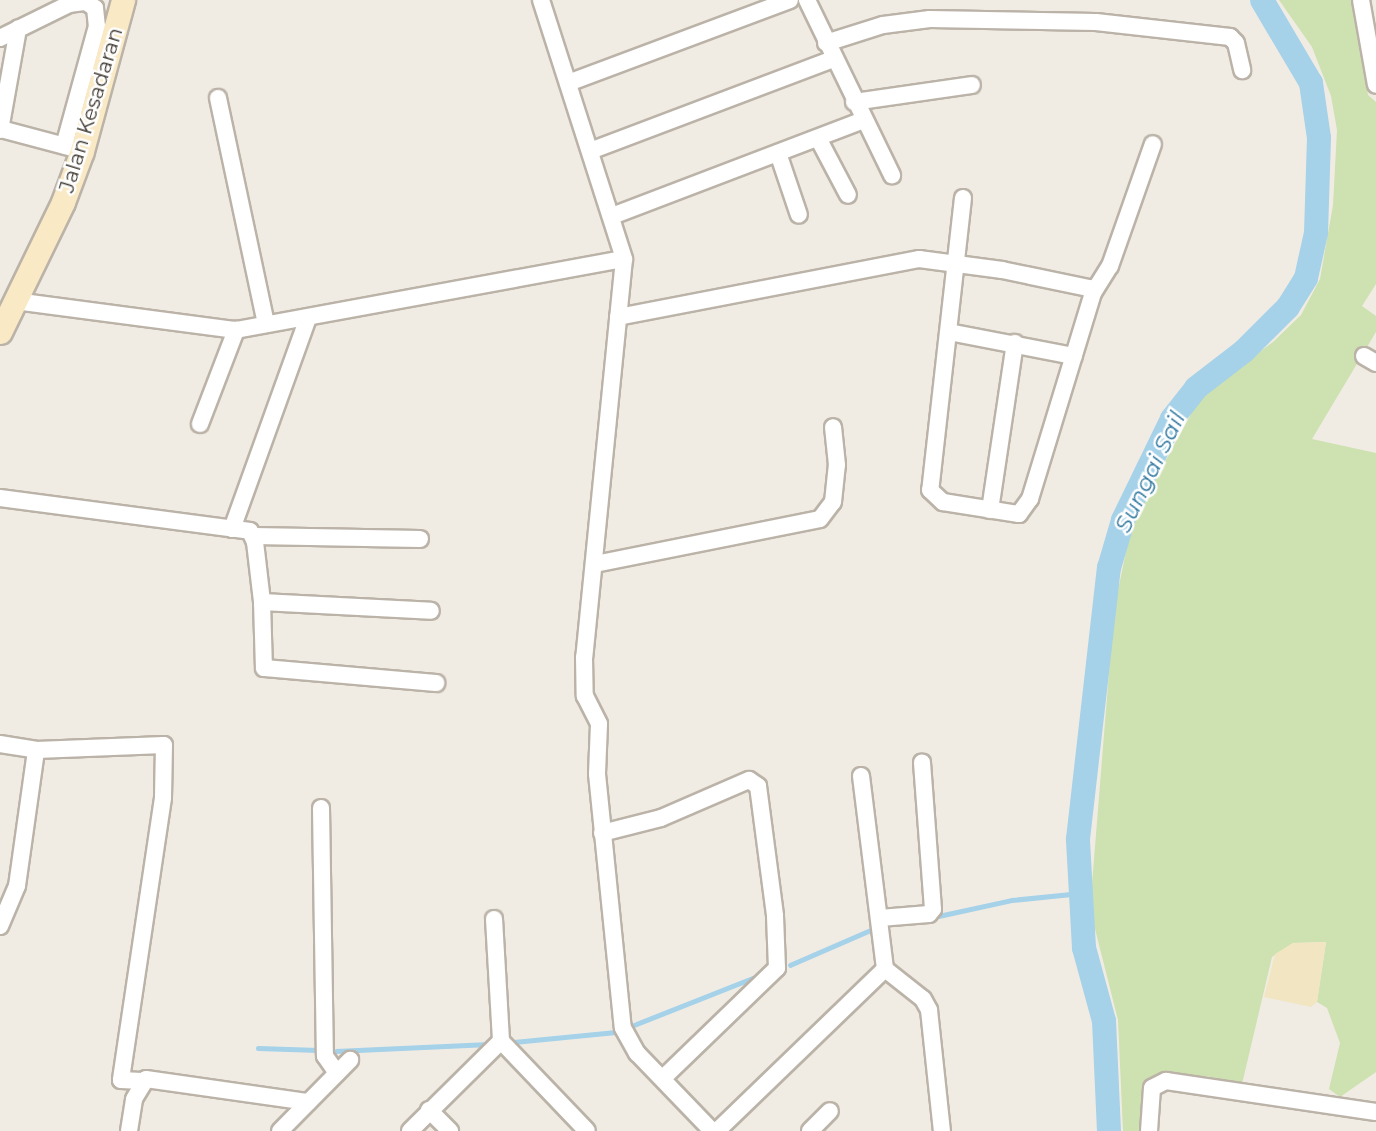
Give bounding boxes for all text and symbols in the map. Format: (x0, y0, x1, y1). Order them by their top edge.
street label: Jalan Kesadaran (54, 24, 128, 196)
water label: Sungai Sail (1109, 407, 1191, 537)

